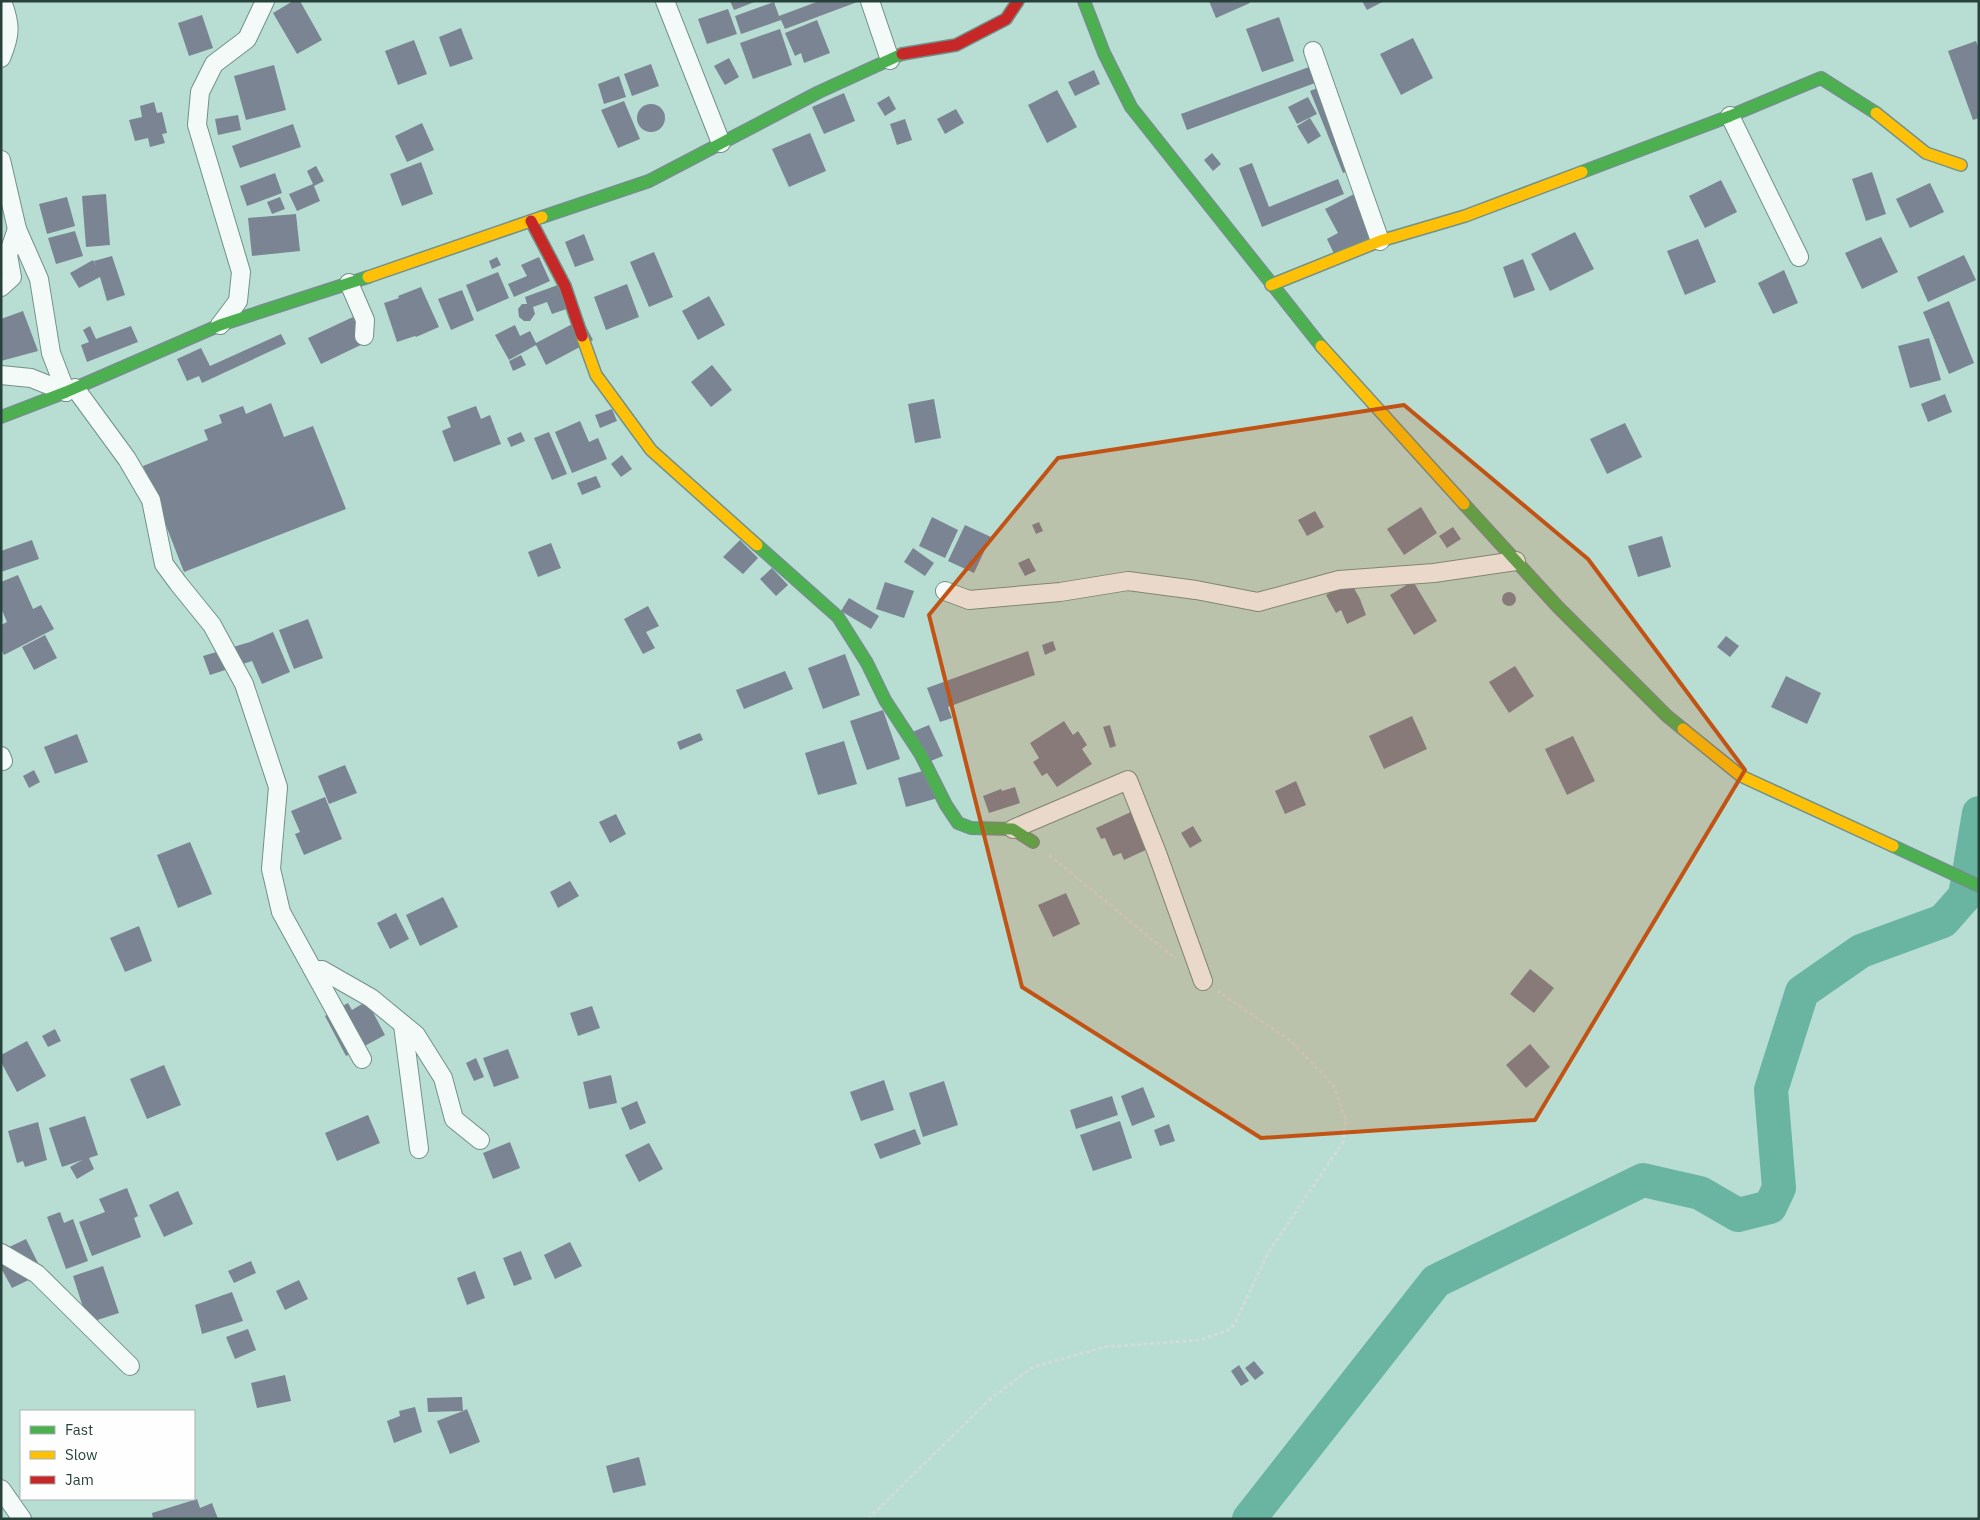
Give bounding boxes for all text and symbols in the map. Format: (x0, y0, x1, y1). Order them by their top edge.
legend (20, 1410, 195, 1500)
text: Fast (65, 1420, 93, 1439)
text: Slow (65, 1445, 98, 1464)
text: Jam (65, 1470, 94, 1489)

